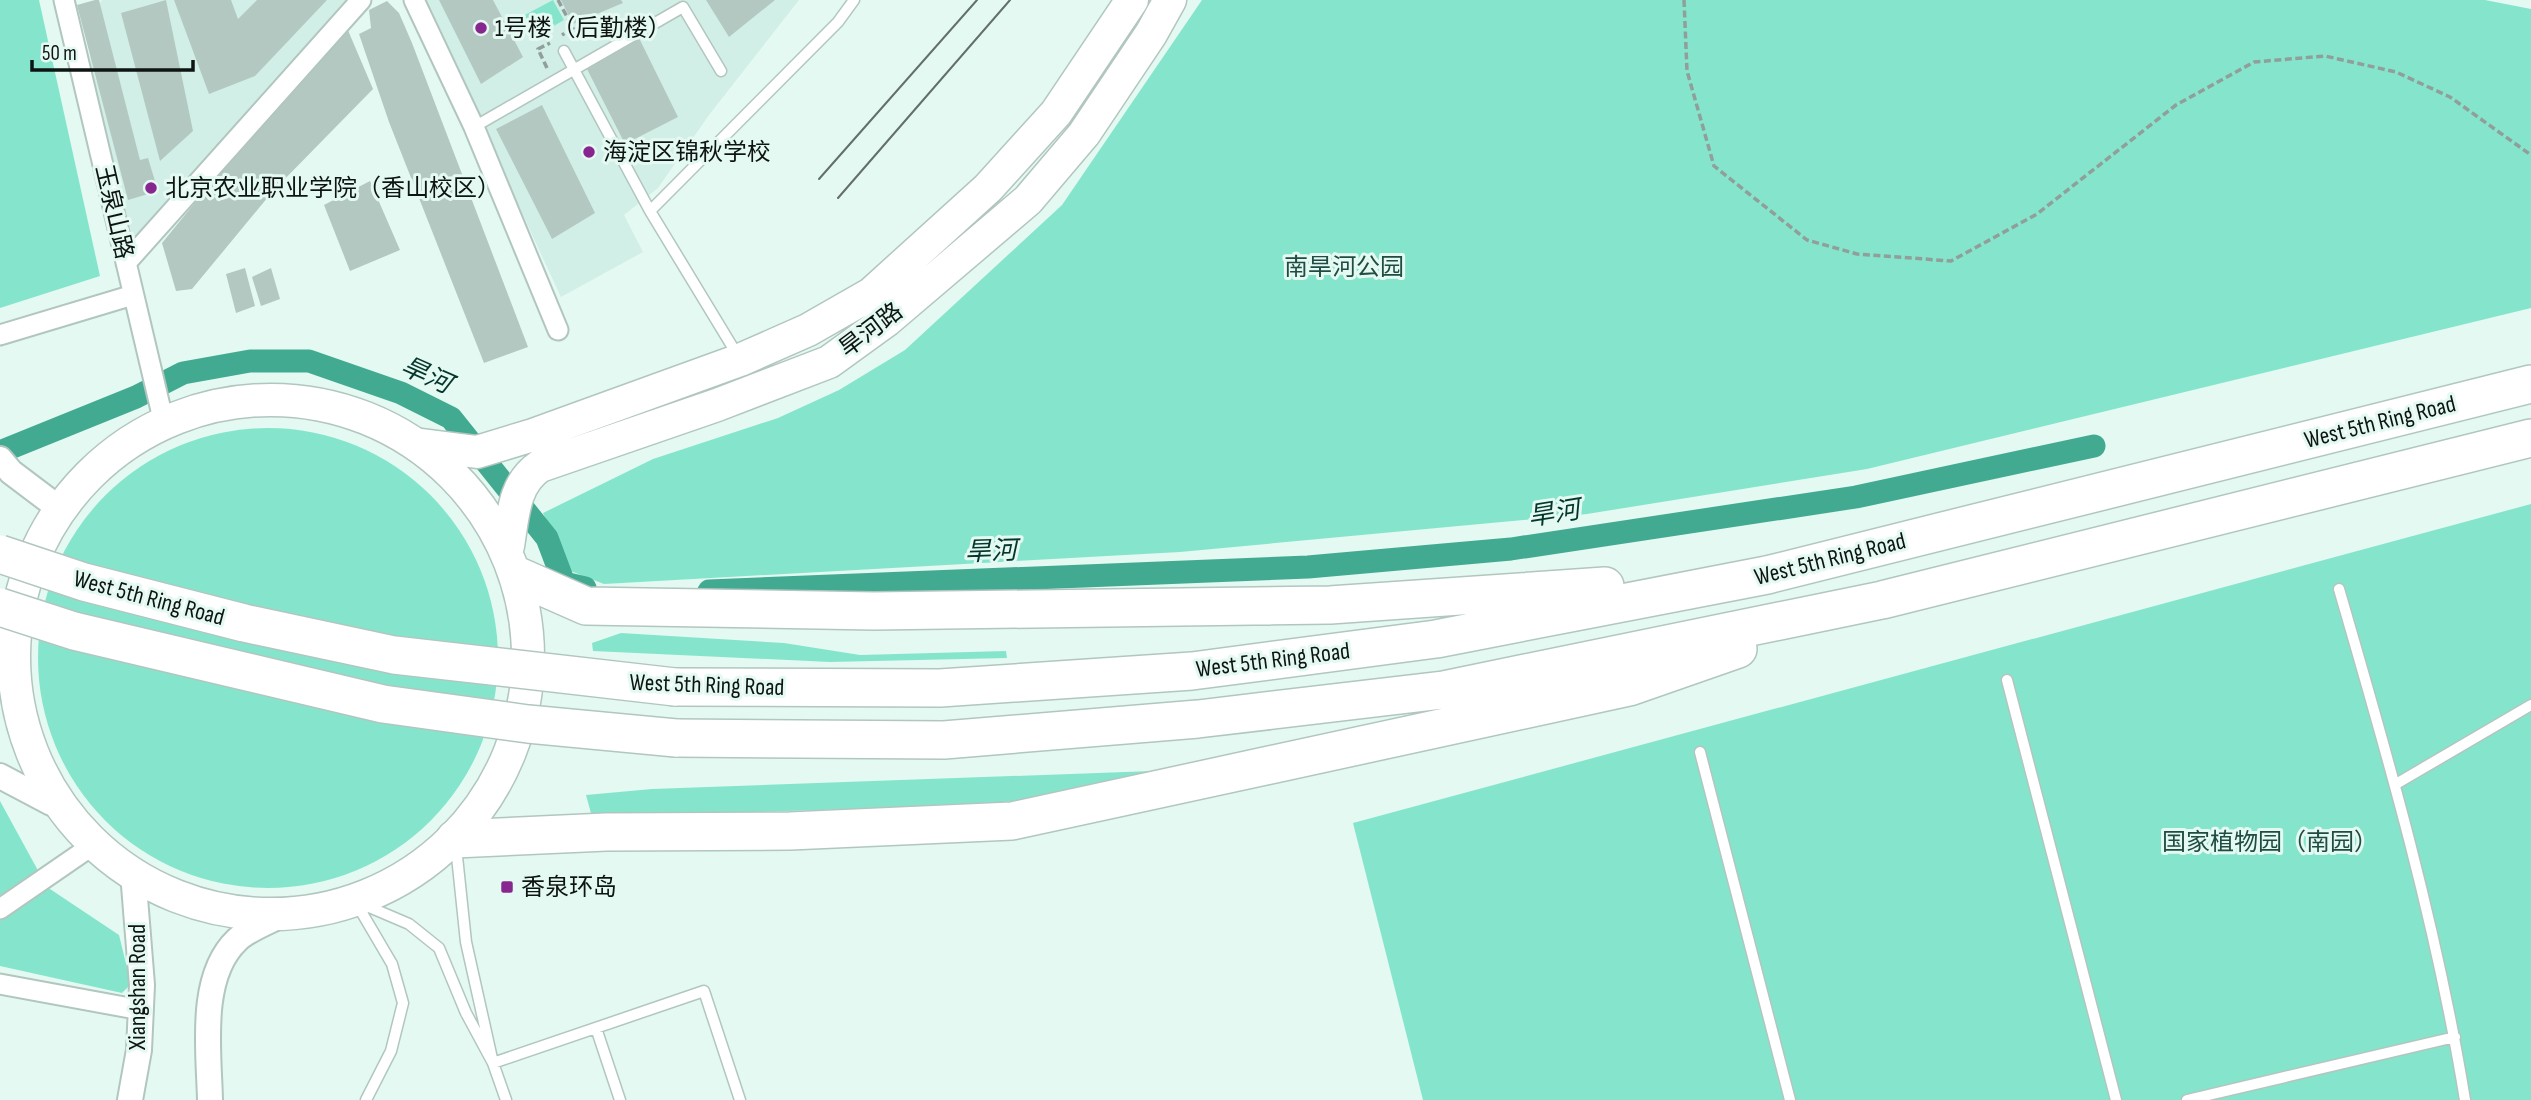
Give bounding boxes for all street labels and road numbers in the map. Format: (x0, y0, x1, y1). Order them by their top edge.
street label: 玉泉山路 (89, 162, 139, 262)
street label: 旱河路 (834, 297, 908, 363)
street label: West 5th Ring Road (2301, 389, 2459, 455)
street label: West 5th Ring Road (1751, 526, 1909, 592)
street label: West 5th Ring Road (70, 564, 228, 632)
street label: West 5th Ring Road (1194, 636, 1352, 684)
street label: West 5th Ring Road (629, 668, 785, 702)
street label: Xiangshan Road (123, 924, 152, 1051)

